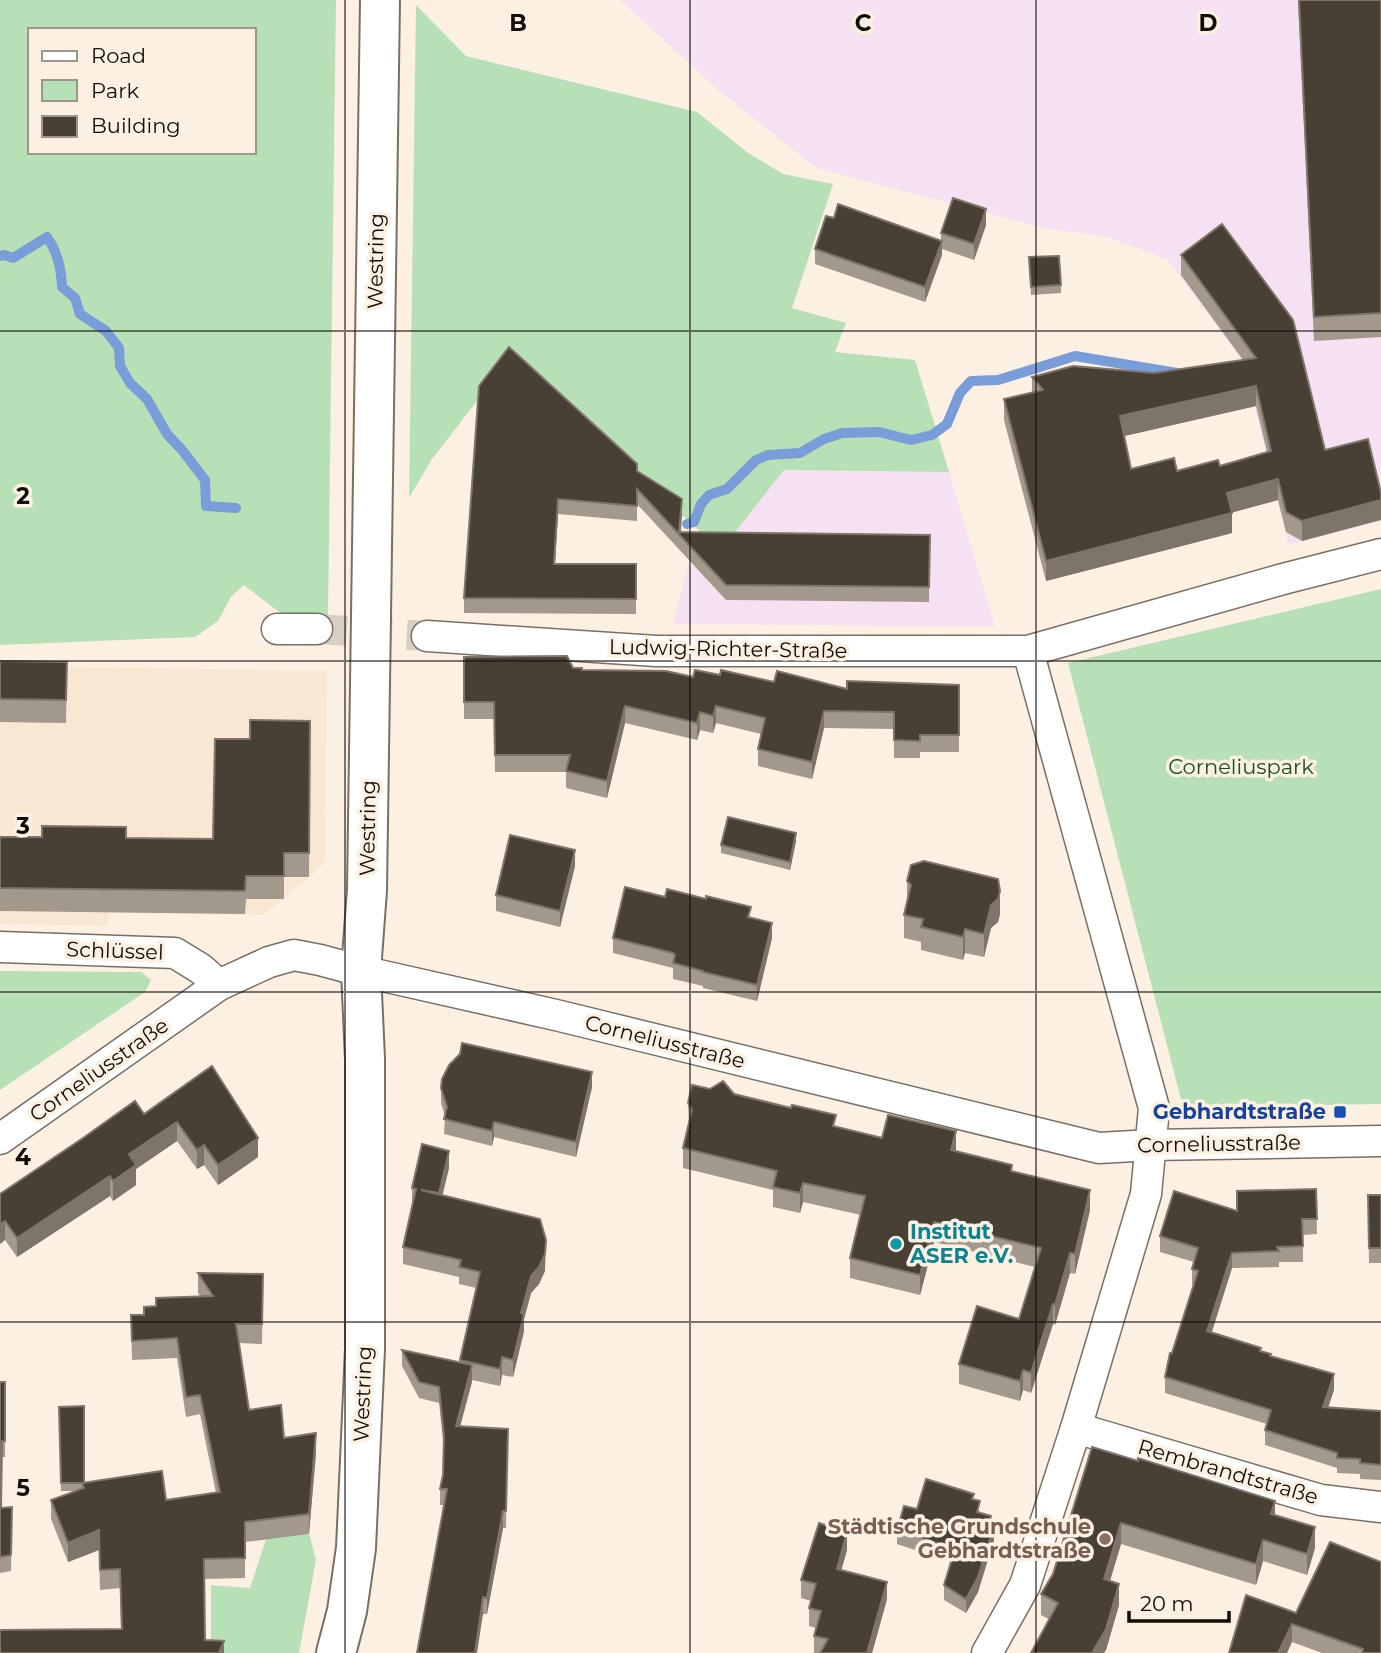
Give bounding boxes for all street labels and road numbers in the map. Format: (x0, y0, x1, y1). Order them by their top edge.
street label: Westring (362, 213, 389, 309)
street label: Ludwig-Richter-Straße (609, 634, 847, 663)
street label: Westring (354, 780, 381, 876)
street label: Schlüssel (66, 936, 164, 965)
street label: Corneliusstraße (583, 1010, 748, 1073)
street label: Corneliusstraße (24, 1012, 173, 1127)
street label: Corneliusstraße (1137, 1130, 1301, 1157)
street label: Westring (348, 1346, 377, 1442)
street label: Rembrandtstraße (1135, 1434, 1321, 1509)

